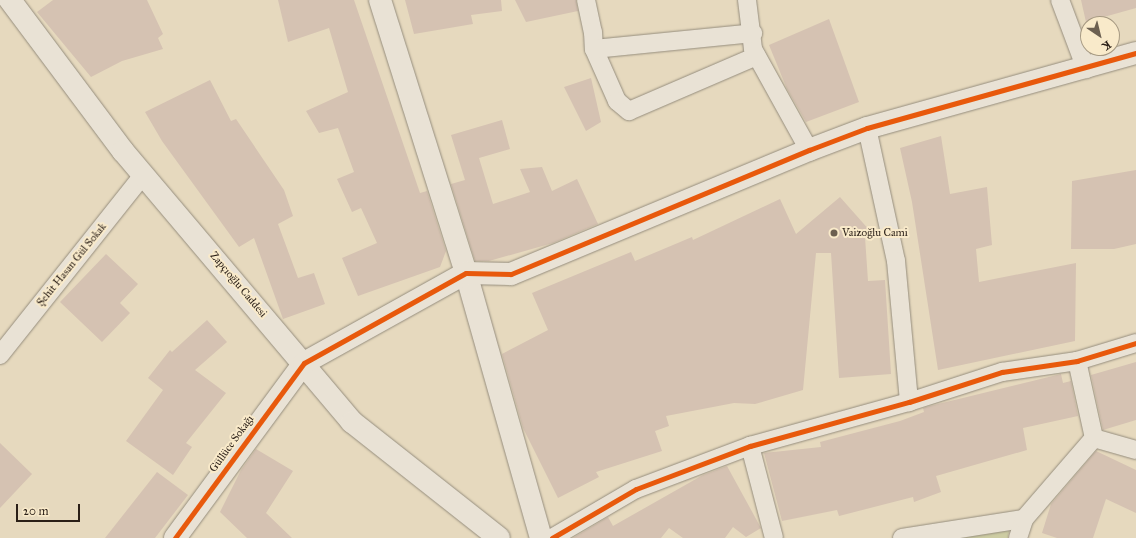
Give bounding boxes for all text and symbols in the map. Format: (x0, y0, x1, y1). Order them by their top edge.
north arrow (1080, 16, 1120, 56)
text: K (1100, 38, 1114, 53)
street label: Şehit Hasan Gül Sokak (34, 221, 110, 309)
place label: Vaizoğlu Cami (842, 226, 908, 240)
marker: Vaizoğlu Cami (829, 228, 839, 238)
street label: Zapçıoğlu Caddesi (207, 250, 269, 320)
street label: Güllüce Sokağı (207, 413, 257, 475)
scale bar (18, 496, 82, 522)
text: 20 m (23, 504, 49, 518)

